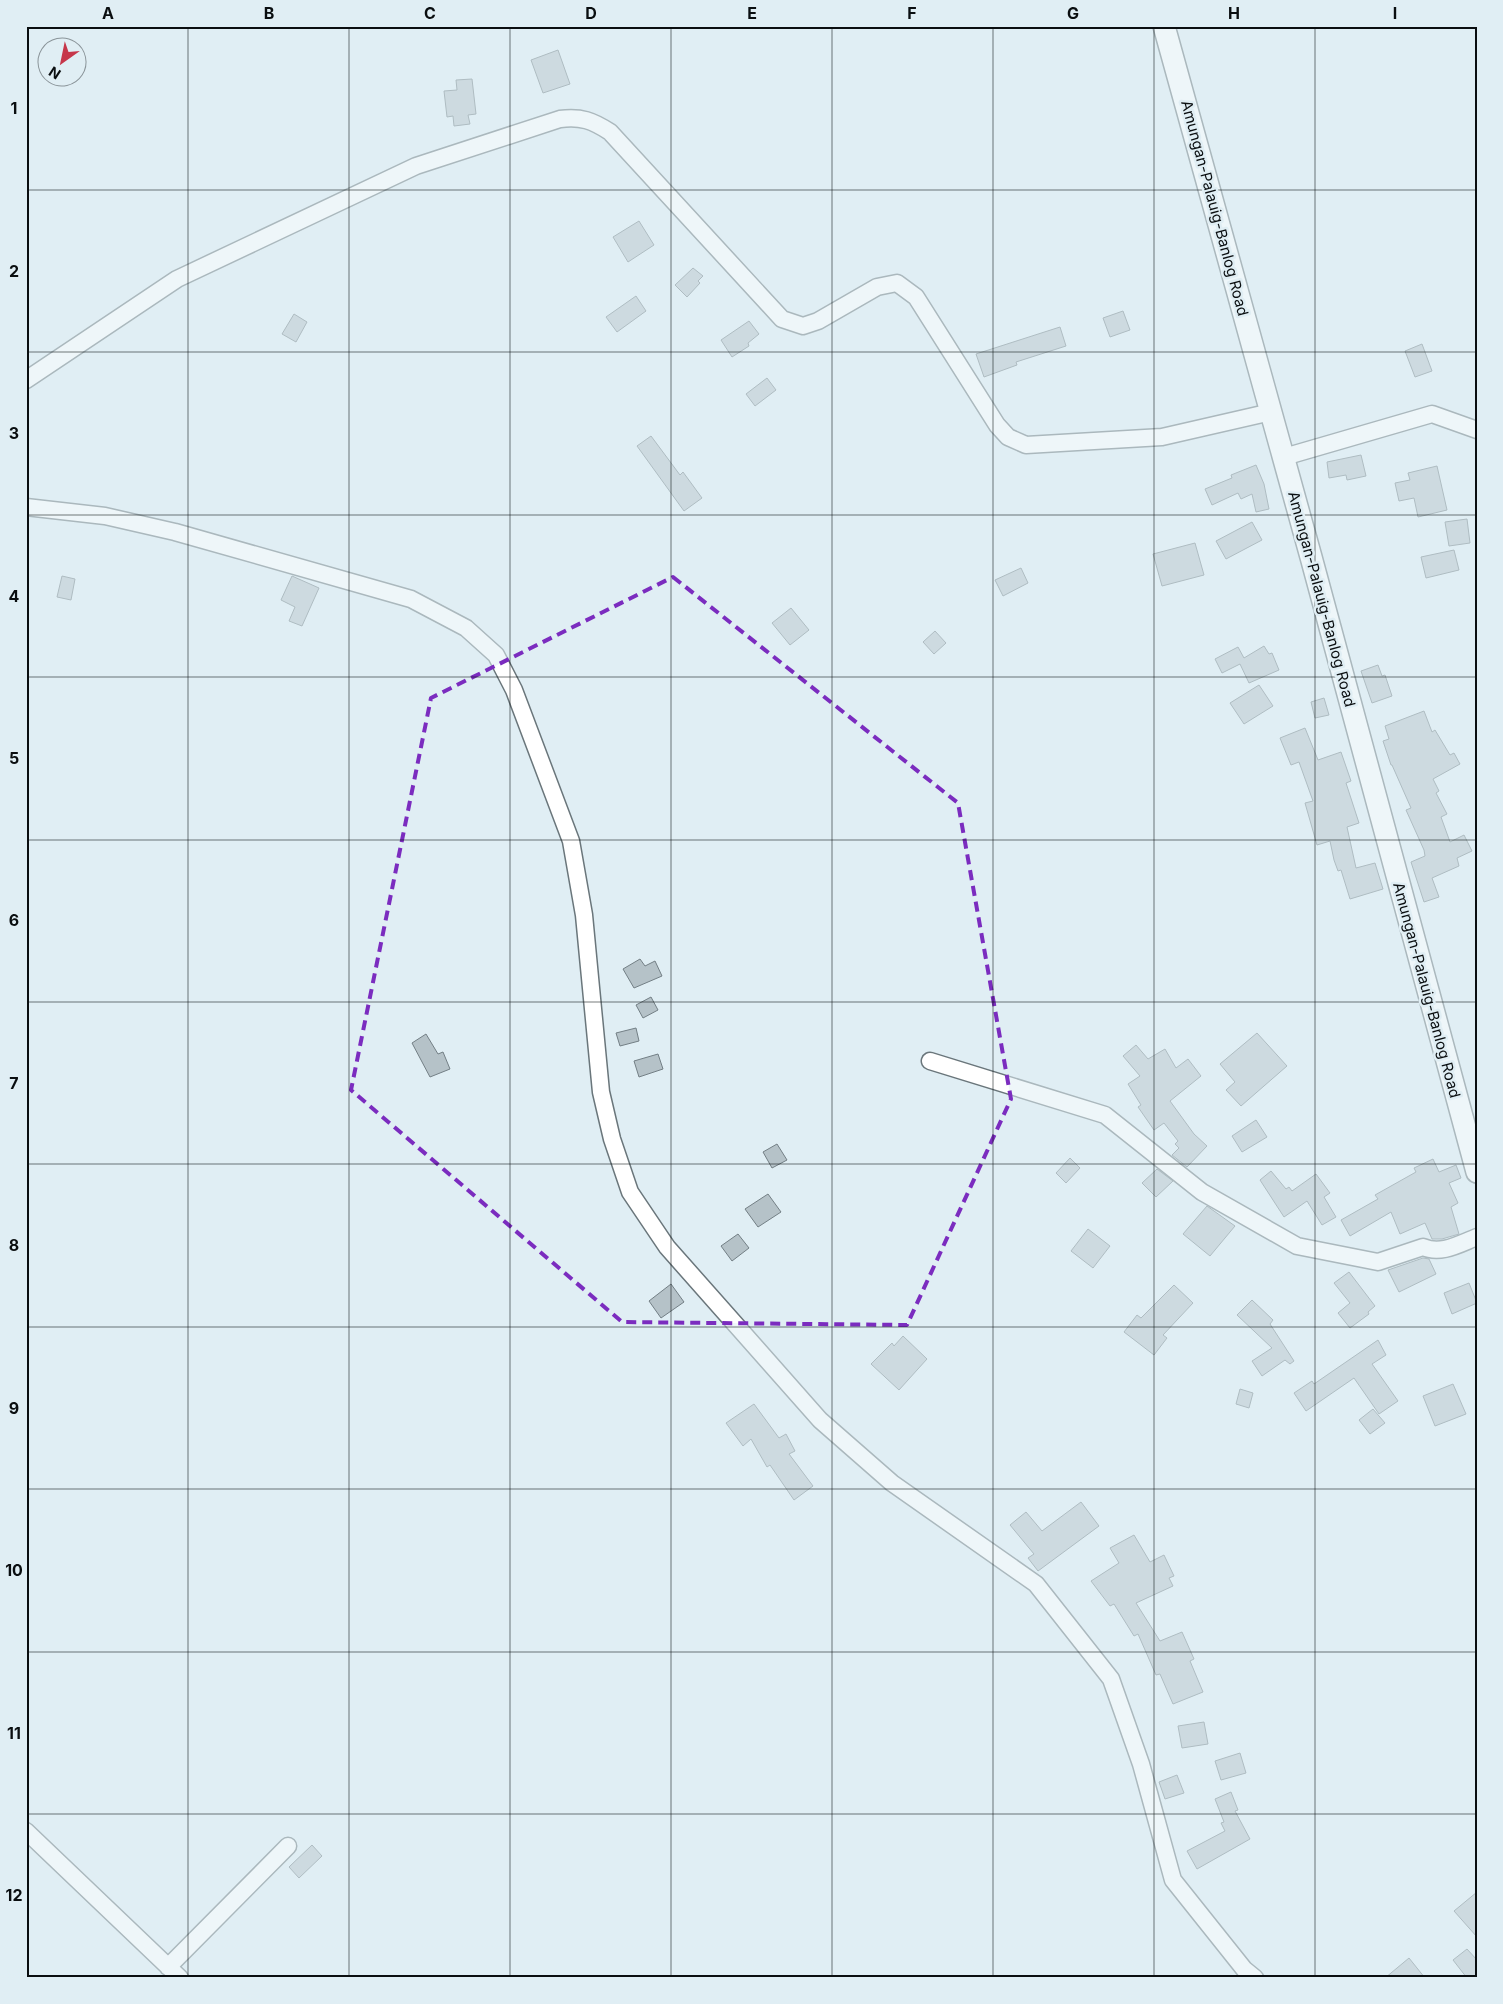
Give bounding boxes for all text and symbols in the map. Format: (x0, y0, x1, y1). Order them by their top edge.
text: A (102, 3, 114, 23)
text: B (264, 3, 274, 23)
text: C (424, 3, 436, 23)
text: D (585, 3, 597, 23)
text: E (747, 3, 757, 23)
text: F (907, 3, 917, 23)
text: G (1067, 3, 1079, 23)
text: H (1228, 3, 1240, 23)
text: I (1393, 3, 1397, 23)
north arrow (38, 38, 88, 88)
text: N (46, 63, 64, 83)
text: 1 (11, 98, 17, 118)
street label: Amungan-Palauig-Banlog Road (1177, 98, 1253, 318)
text: 2 (9, 261, 19, 281)
text: 3 (9, 423, 19, 443)
street label: Amungan-Palauig-Banlog Road (1284, 489, 1360, 709)
text: 4 (9, 586, 20, 606)
text: 5 (9, 748, 19, 768)
street label: Amungan-Palauig-Banlog Road (1389, 880, 1465, 1100)
text: 6 (9, 910, 19, 930)
text: 7 (9, 1073, 19, 1093)
text: 8 (9, 1235, 19, 1255)
text: 9 (9, 1398, 19, 1418)
text: 10 (5, 1560, 23, 1580)
text: 11 (7, 1723, 21, 1743)
text: 12 (6, 1885, 22, 1905)

